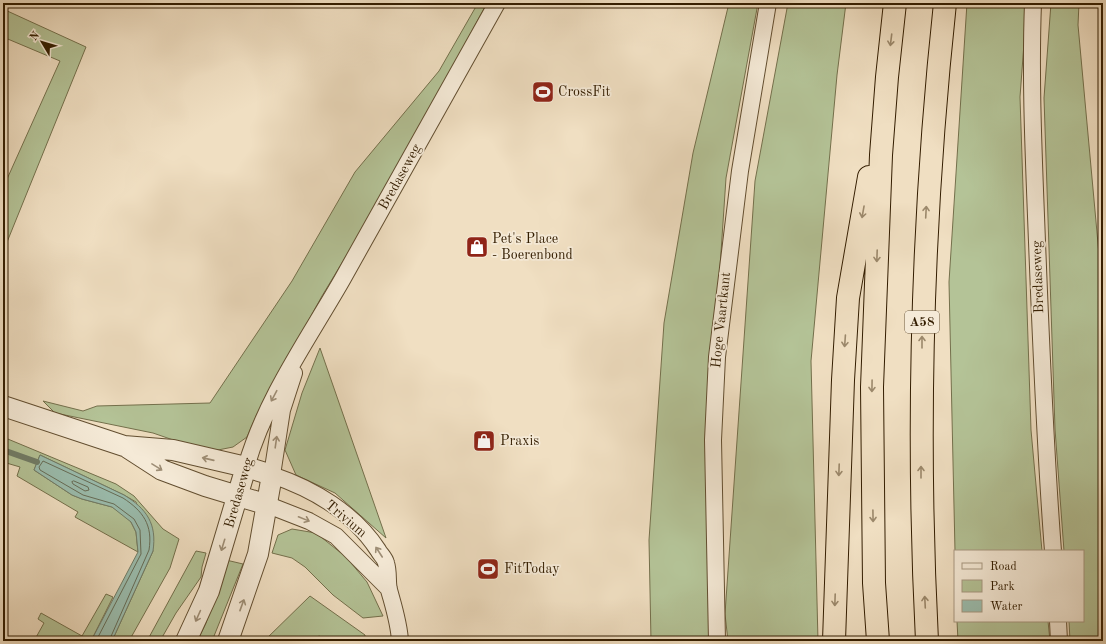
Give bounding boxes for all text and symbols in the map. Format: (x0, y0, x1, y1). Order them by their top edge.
north arrow (22, 22, 62, 62)
text: N (28, 30, 43, 43)
one-way arrow (887, 33, 895, 46)
sports icon: CrossFit (530, 79, 556, 105)
place label: CrossFit (558, 85, 610, 99)
street label: Bredaseweg (376, 141, 424, 212)
one-way arrow (859, 205, 867, 218)
one-way arrow (923, 206, 930, 219)
place label: Pet's Place - Boerenbond (492, 232, 573, 262)
shop icon: Pet's Place - Boerenbond (464, 234, 490, 260)
street label: Bredaseweg (1030, 240, 1046, 314)
one-way arrow (873, 249, 881, 262)
street label: Hoge Vaartkant (709, 271, 733, 369)
road number: A58 (905, 311, 939, 333)
one-way arrow (841, 334, 849, 347)
one-way arrow (918, 336, 926, 349)
one-way arrow (868, 379, 876, 392)
one-way arrow (269, 390, 277, 402)
shop icon: Praxis (471, 428, 497, 454)
place label: Praxis (500, 434, 539, 448)
one-way arrow (272, 436, 280, 449)
one-way arrow (202, 454, 215, 462)
street label: Bredaseweg (222, 456, 256, 530)
one-way arrow (151, 463, 163, 471)
one-way arrow (836, 463, 843, 476)
one-way arrow (917, 466, 925, 479)
street label: Trivium (323, 498, 369, 540)
one-way arrow (869, 509, 877, 522)
one-way arrow (298, 515, 310, 523)
one-way arrow (219, 538, 226, 551)
one-way arrow (375, 546, 383, 558)
legend (954, 550, 1084, 622)
sports icon: FitToday (475, 556, 501, 582)
text: Road (990, 561, 1017, 573)
place label: FitToday (504, 562, 560, 576)
text: Park (990, 581, 1015, 593)
one-way arrow (831, 593, 839, 606)
one-way arrow (921, 596, 929, 609)
one-way arrow (238, 599, 246, 611)
text: Water (990, 601, 1023, 613)
one-way arrow (193, 610, 201, 622)

